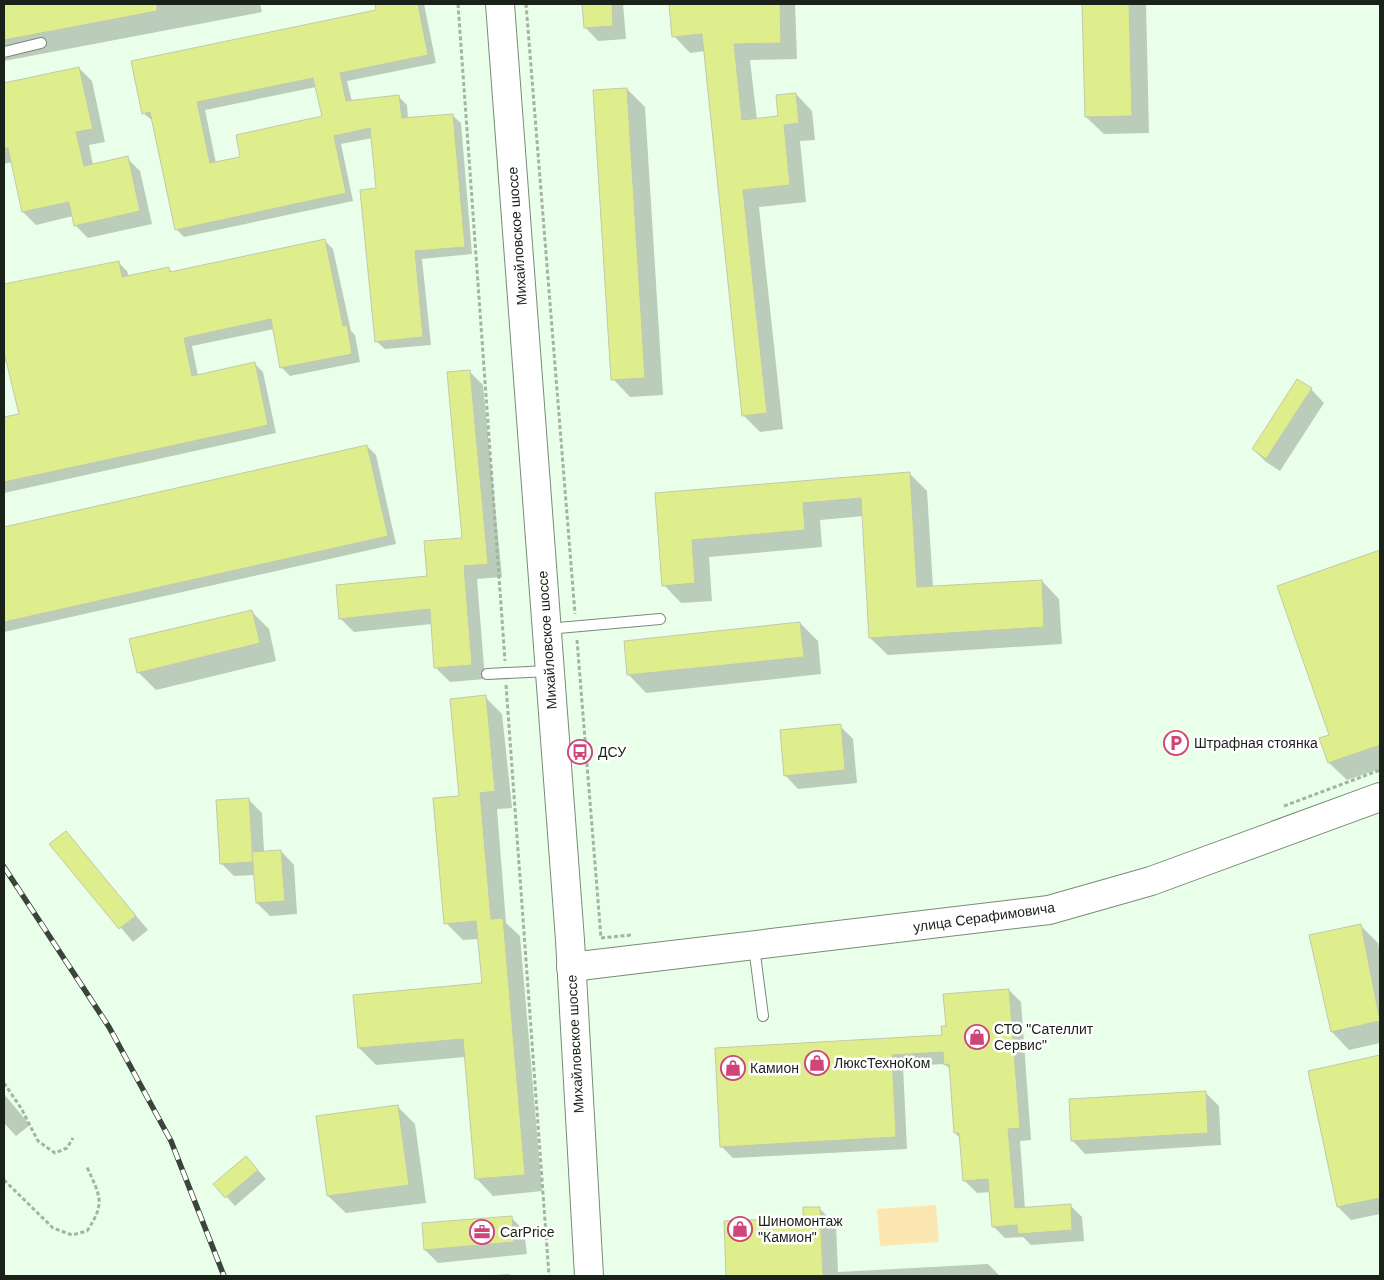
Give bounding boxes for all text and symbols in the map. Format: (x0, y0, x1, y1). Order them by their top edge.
street label: Михайловское шоссе (504, 166, 530, 306)
street label: Михайловское шоссе (534, 570, 560, 710)
parking icon: Штрафная стоянка (1163, 730, 1189, 756)
place label: Штрафная стоянка (1194, 735, 1318, 751)
bus stop icon: ДСУ (567, 739, 593, 765)
place label: ДСУ (598, 744, 626, 760)
street label: улица Серафимовича (912, 899, 1056, 935)
street label: Михайловское шоссе (563, 974, 587, 1114)
place label: СТО "Сателлит Сервис" (994, 1021, 1094, 1053)
shop icon: СТО "Сателлит Сервис" (964, 1024, 990, 1050)
shop icon: ЛюксТехноКом (804, 1050, 830, 1076)
shop icon: Камион (720, 1055, 746, 1081)
place label: ЛюксТехноКом (834, 1055, 930, 1071)
place label: Камион (750, 1060, 799, 1076)
place label: Шиномонтаж "Камион" (758, 1213, 843, 1245)
shop icon: Шиномонтаж "Камион" (727, 1216, 753, 1242)
office icon: CarPrice (469, 1219, 495, 1245)
place label: CarPrice (500, 1224, 555, 1240)

